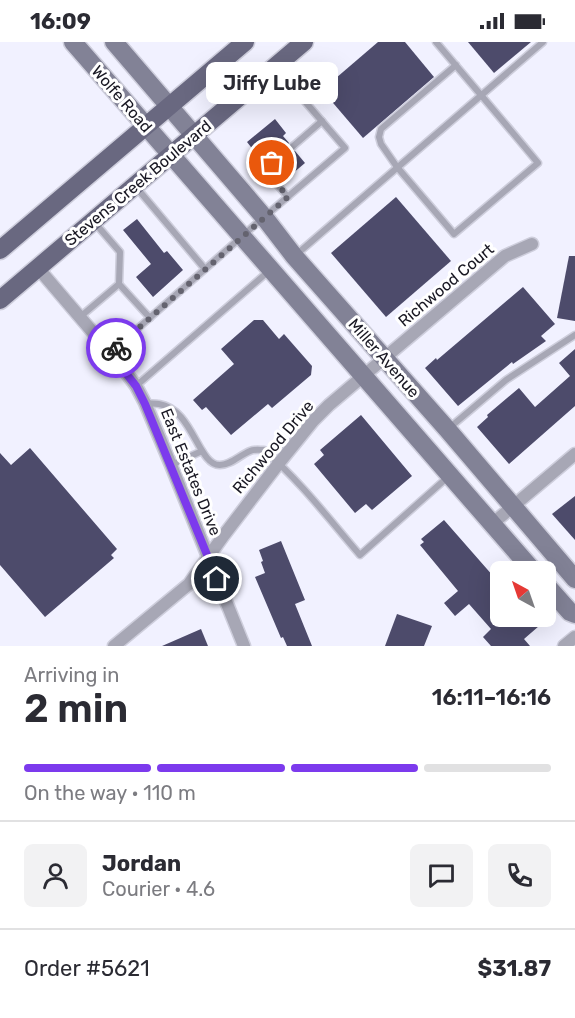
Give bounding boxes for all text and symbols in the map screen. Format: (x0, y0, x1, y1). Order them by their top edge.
text: 16:09 (30, 8, 91, 35)
callout: Jiffy Lube (206, 61, 338, 103)
street label: Wolfe Road (88, 62, 156, 136)
text: Jiffy Lube (223, 71, 321, 95)
street label: Stevens Creek Boulevard (61, 116, 215, 250)
pin (246, 137, 297, 188)
icon: bag (255, 146, 288, 179)
street label: Richwood Court (394, 239, 498, 331)
street label: Miller Avenue (344, 315, 424, 401)
courier (86, 318, 146, 378)
icon: bike (100, 332, 133, 365)
street label: Richwood Drive (229, 397, 317, 497)
street label: East Estates Drive (157, 406, 225, 538)
pin (191, 553, 242, 604)
north arrow (490, 561, 556, 627)
map controls (490, 561, 556, 627)
icon: home (200, 562, 233, 595)
text: Arriving in (24, 663, 119, 687)
text: 16:11–16:16 (432, 684, 551, 711)
text: 2 min (24, 686, 128, 732)
text: On the way · 110 m (24, 781, 196, 805)
button: person (24, 844, 87, 907)
button: chat (410, 844, 473, 907)
button: phone (488, 844, 551, 907)
text: Jordan (102, 850, 181, 877)
text: Courier · 4.6 (102, 877, 215, 901)
text: Order #5621 (24, 955, 150, 982)
text: $31.87 (478, 955, 551, 982)

